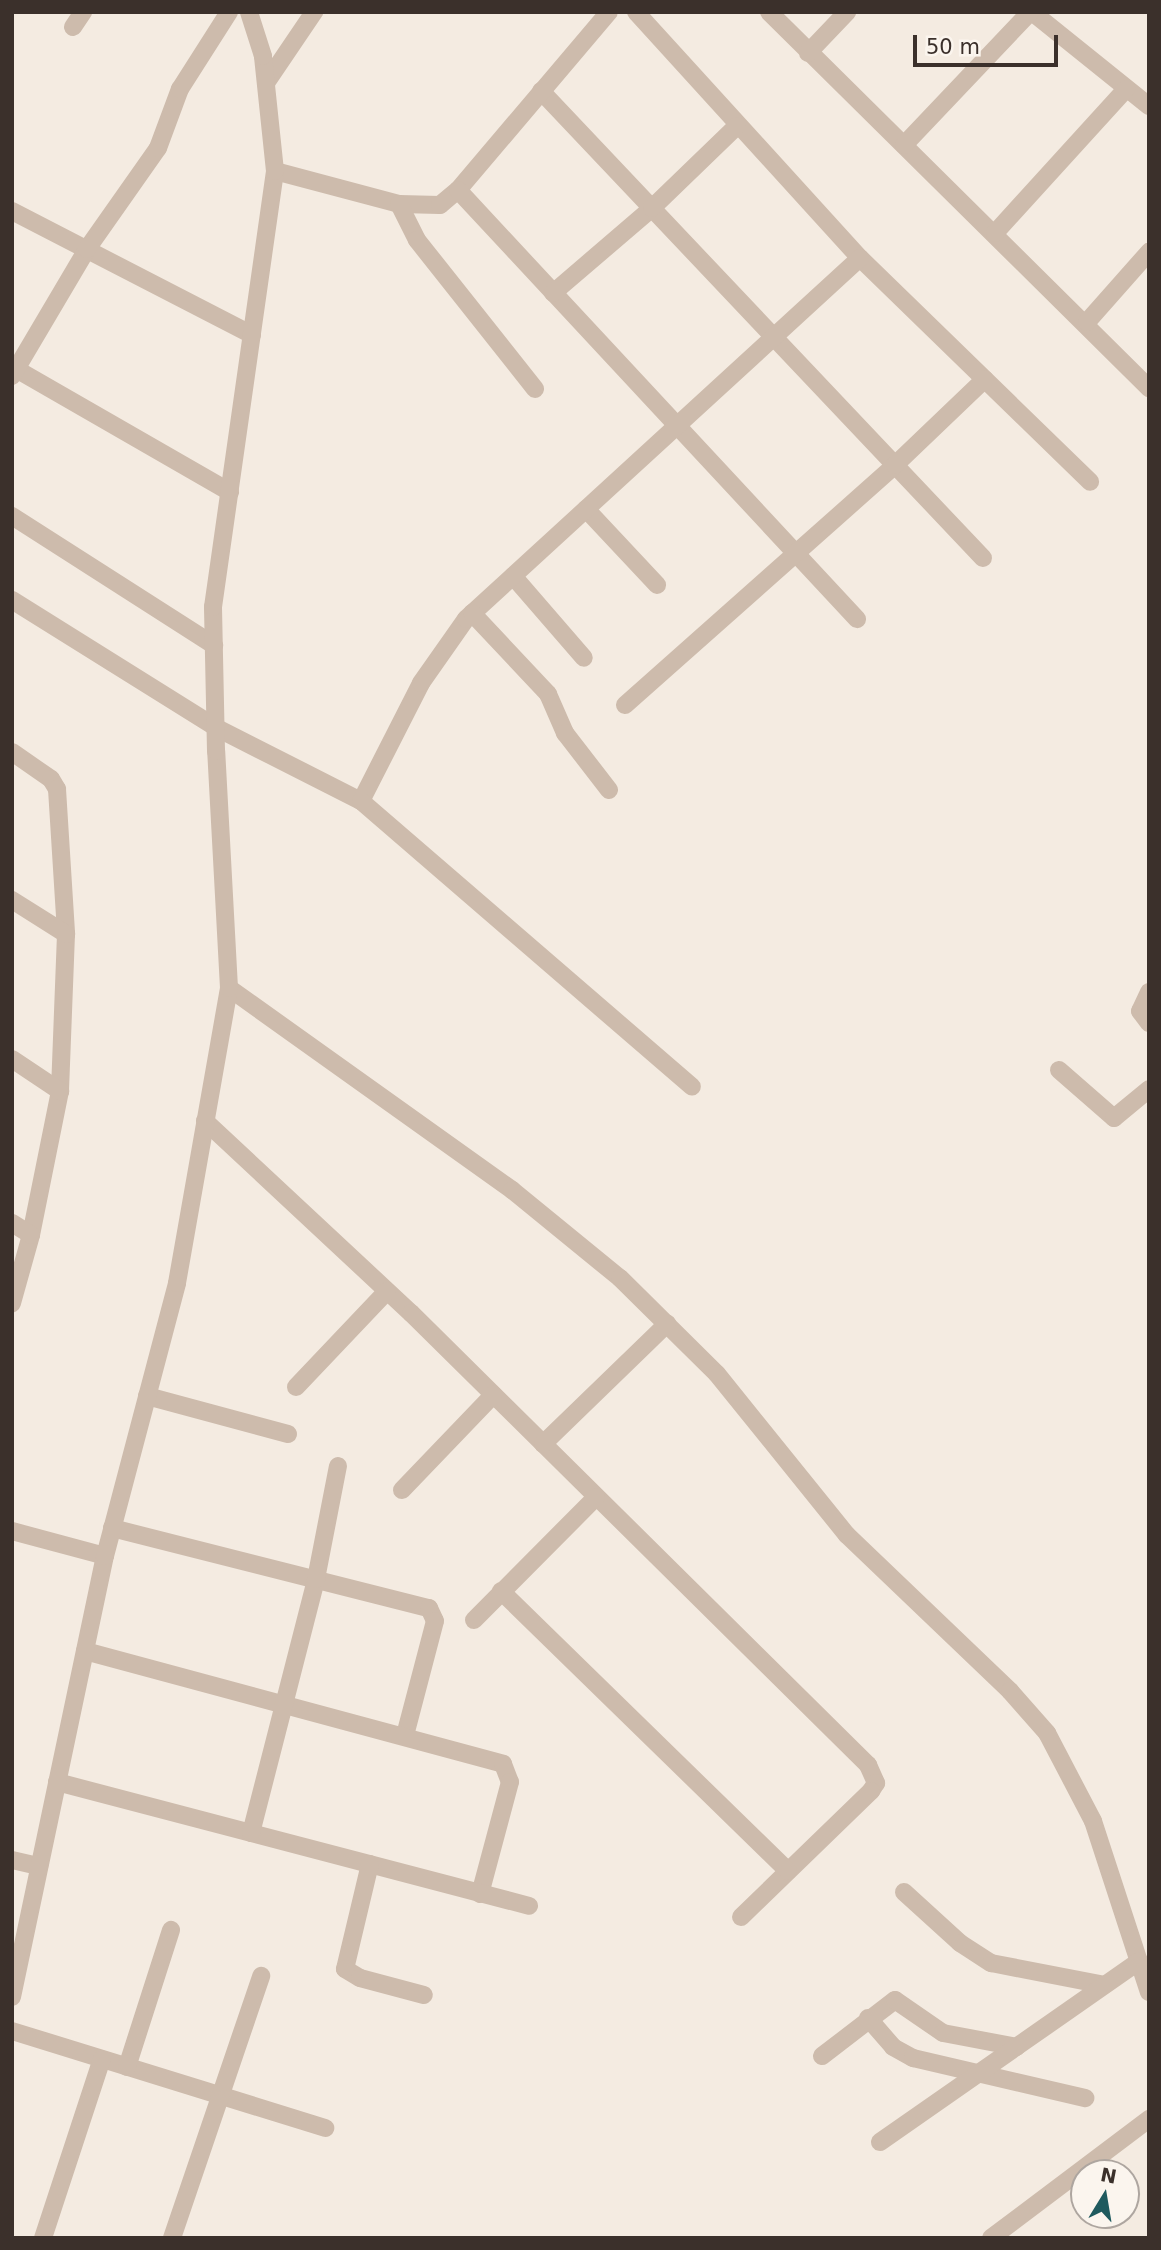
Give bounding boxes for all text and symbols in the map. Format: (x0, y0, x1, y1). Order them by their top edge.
scale bar (916, 21, 1061, 65)
text: 50 m (926, 35, 980, 59)
north arrow (1070, 2159, 1140, 2229)
text: N (1099, 2163, 1119, 2188)

